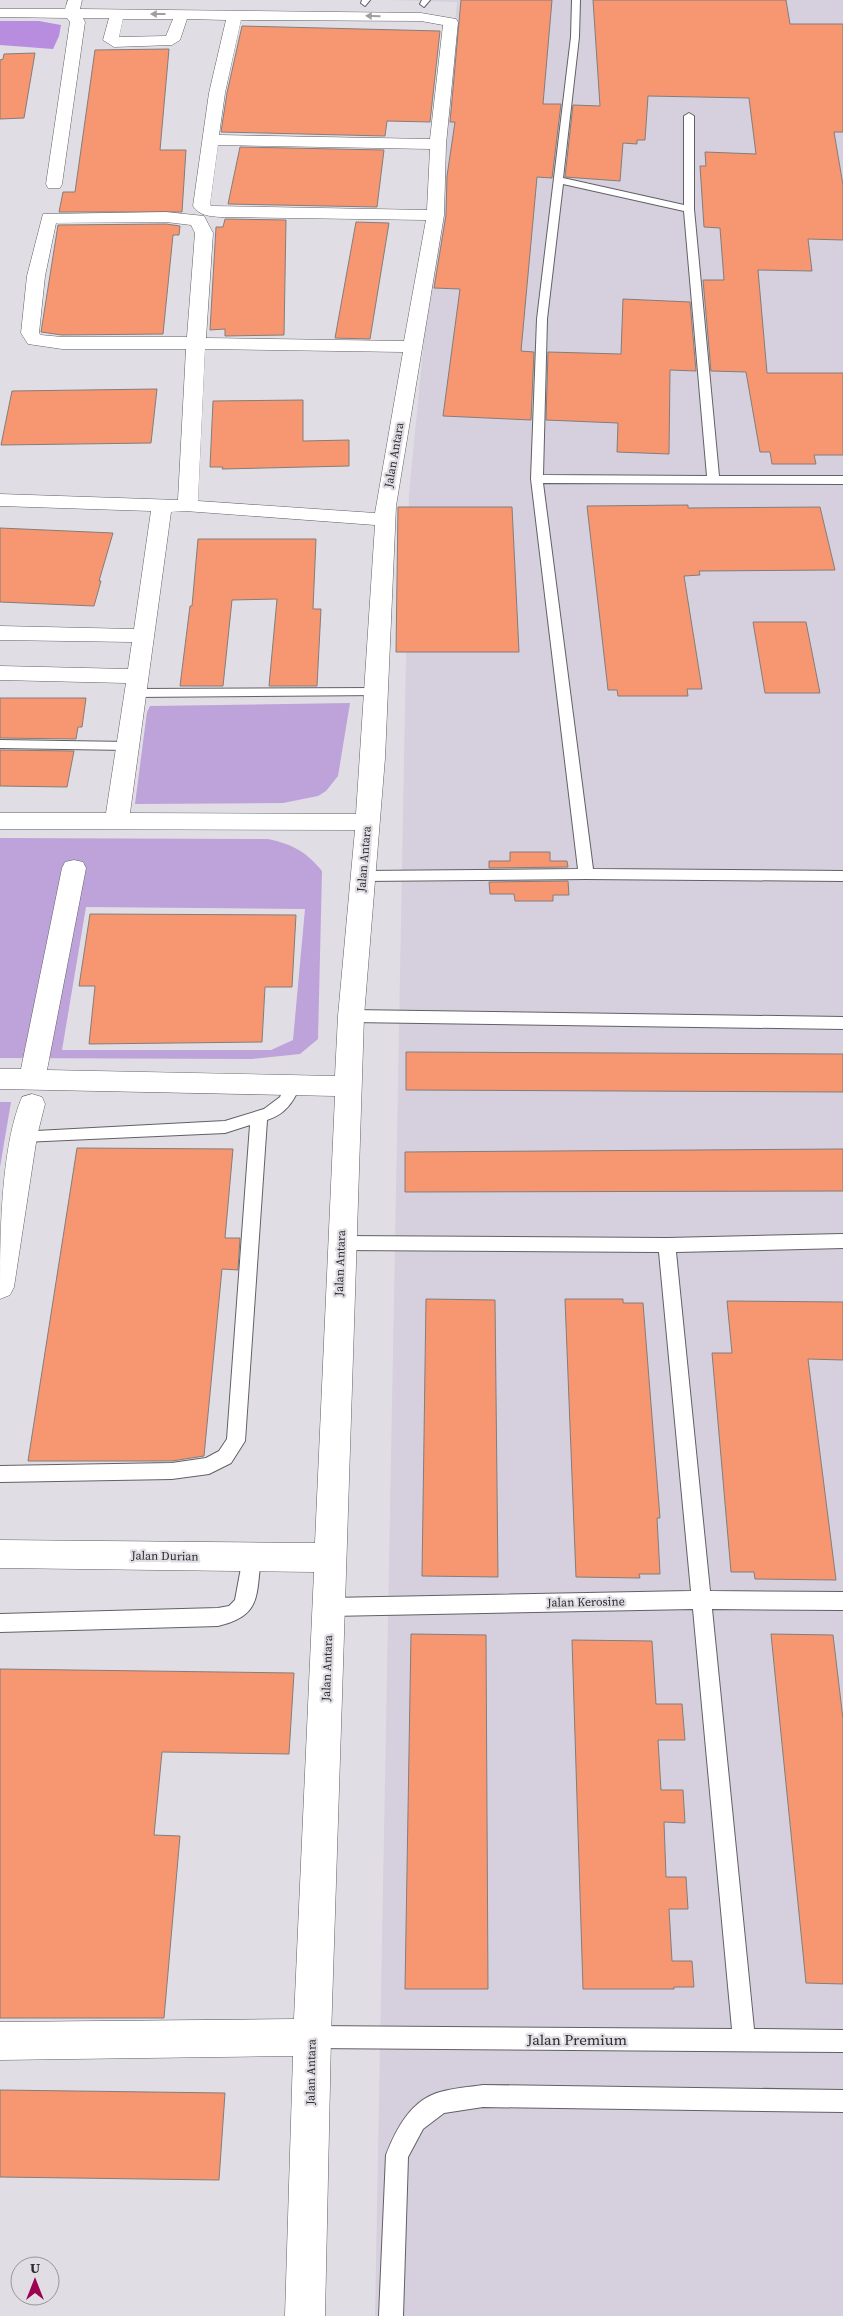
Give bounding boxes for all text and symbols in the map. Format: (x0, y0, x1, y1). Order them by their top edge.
one-way arrow (149, 10, 165, 18)
one-way arrow (364, 12, 380, 20)
street label: Jalan Antara (380, 420, 408, 490)
street label: Jalan Antara (353, 825, 375, 894)
street label: Jalan Antara (331, 1229, 349, 1297)
street label: Jalan Durian (130, 1547, 199, 1565)
street label: Jalan Kerosine (546, 1593, 625, 1611)
street label: Jalan Antara (318, 1634, 336, 1702)
street label: Jalan Premium (526, 2029, 628, 2050)
street label: Jalan Antara (302, 2038, 320, 2106)
north arrow (10, 2256, 60, 2306)
text: U (30, 2258, 40, 2278)

